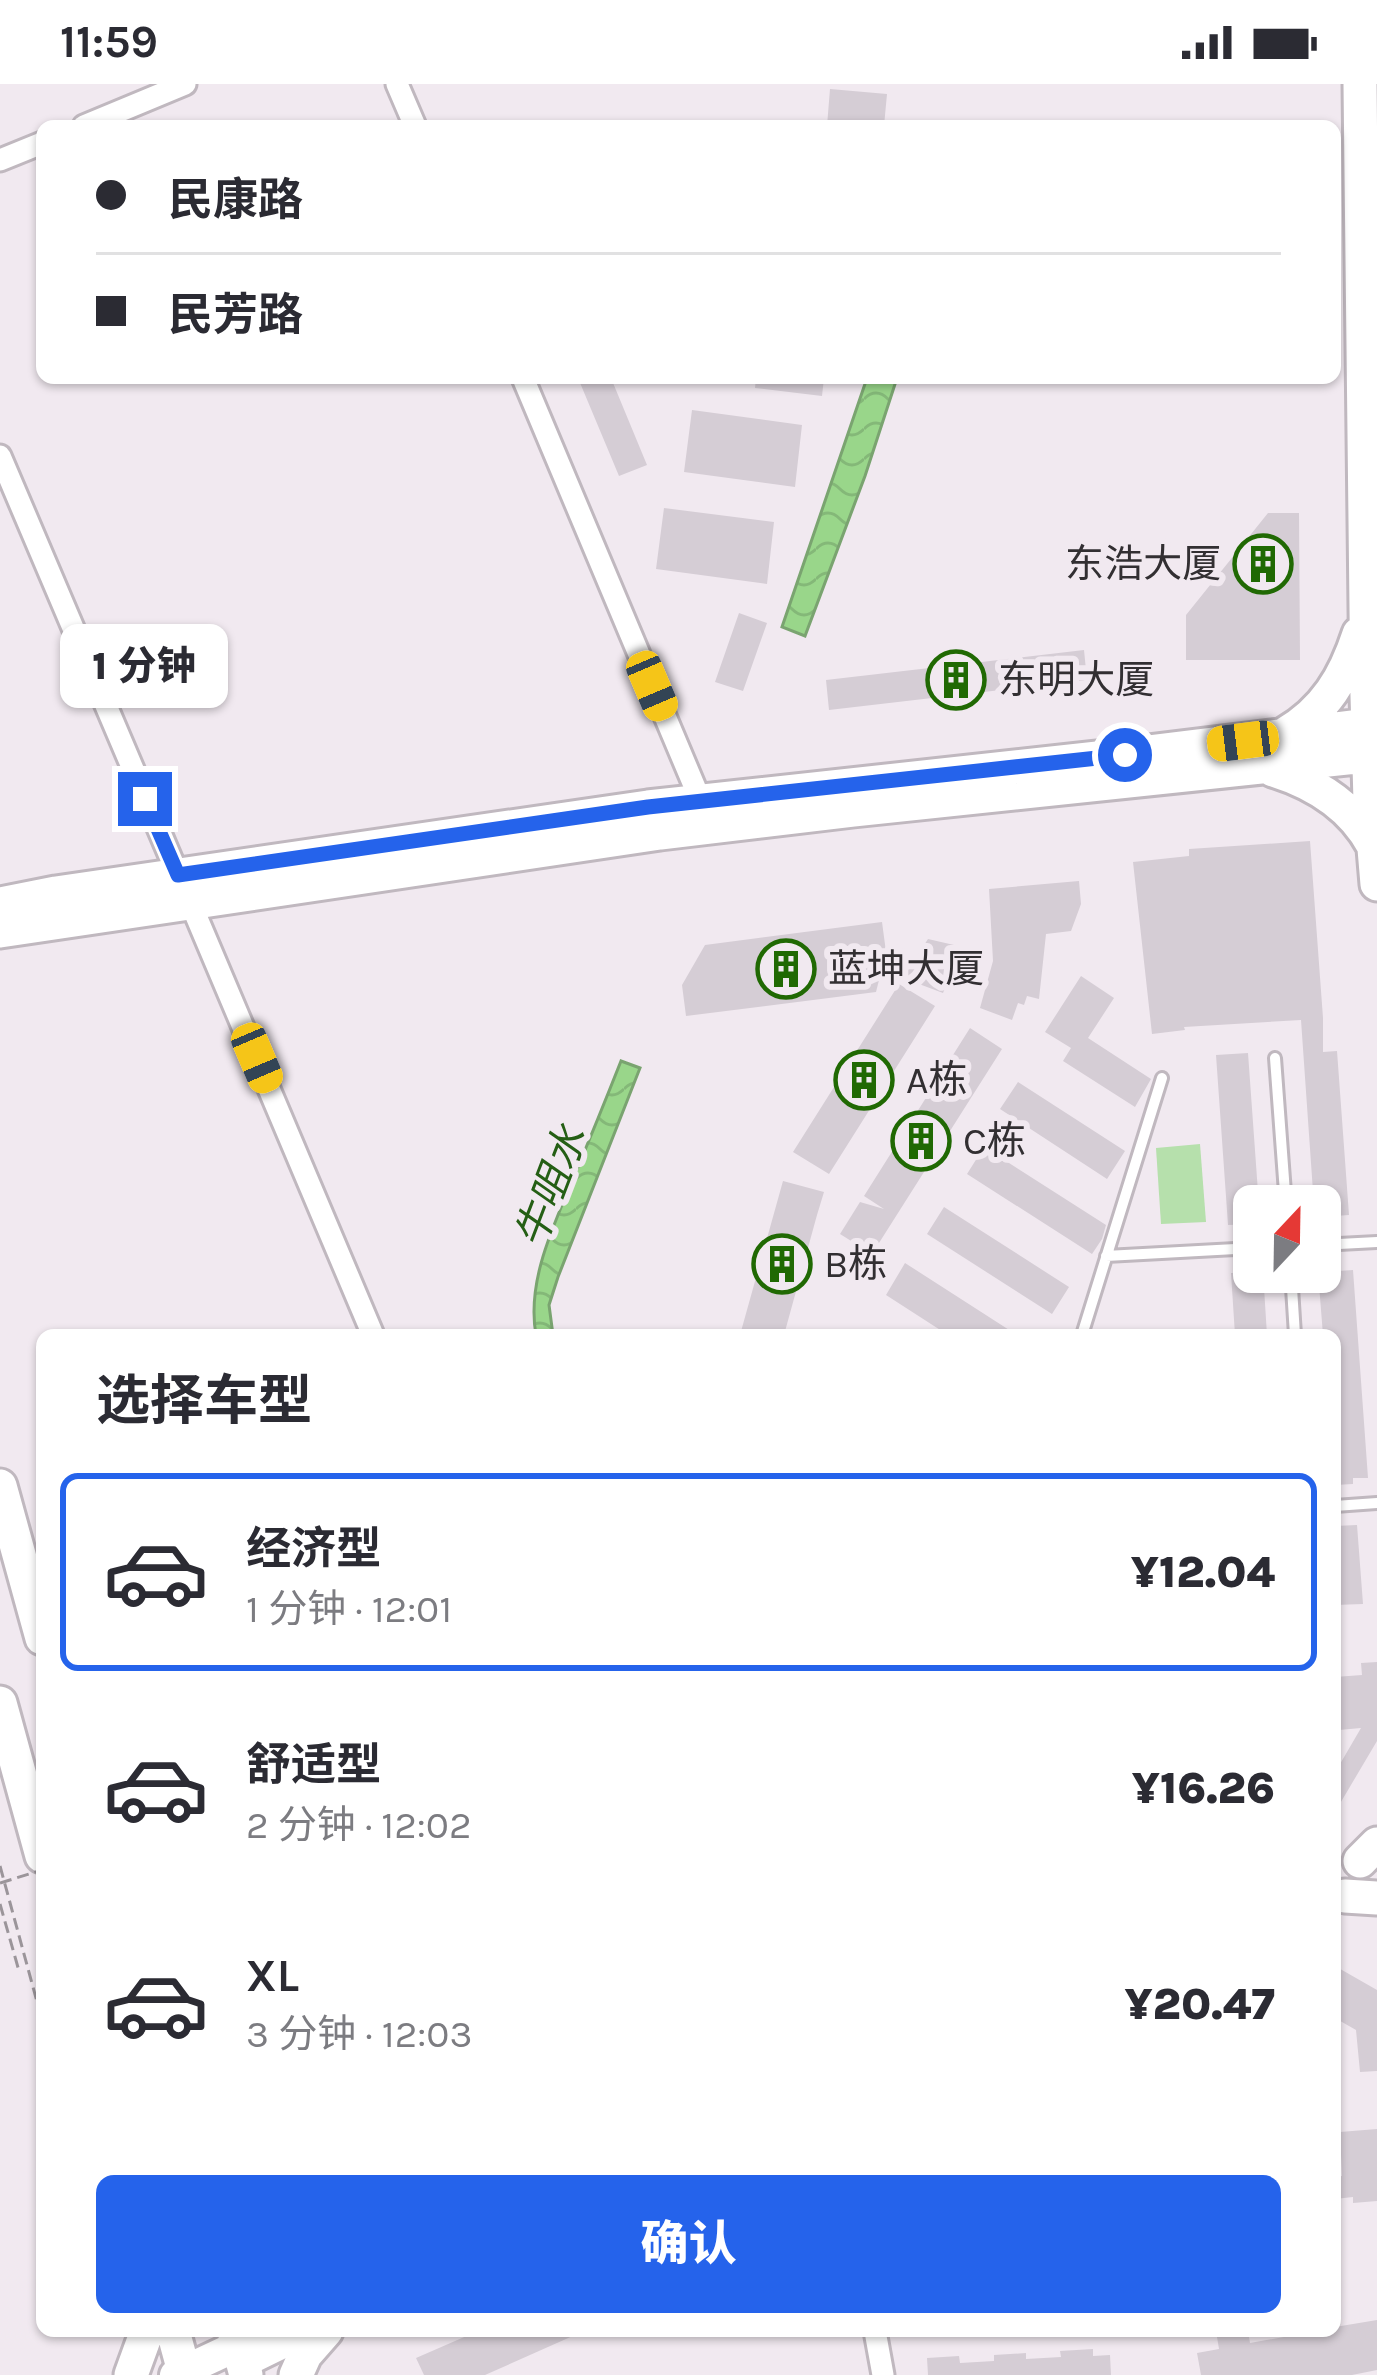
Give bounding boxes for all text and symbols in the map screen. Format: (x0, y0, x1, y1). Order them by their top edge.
text: 11:59 (60, 16, 158, 68)
text: 民康路 (168, 174, 303, 226)
text: 民芳路 (168, 289, 303, 341)
building icon: 东浩大厦 (1232, 533, 1294, 595)
place label: 东浩大厦 (1065, 541, 1221, 587)
callout: 1 分钟 (61, 625, 229, 709)
text: 1 分钟 (92, 643, 196, 689)
car (621, 646, 683, 726)
building icon: 东明大厦 (925, 649, 987, 711)
place label: 东明大厦 (998, 657, 1154, 703)
car (1205, 719, 1281, 763)
route start (1098, 728, 1152, 782)
route end (118, 772, 172, 826)
building icon: 蓝坤大厦 (755, 938, 817, 1000)
place label: 蓝坤大厦 (828, 946, 984, 992)
car (226, 1018, 288, 1098)
building icon: A栋 (833, 1049, 895, 1111)
place label: A栋 (906, 1057, 967, 1103)
building icon: C栋 (890, 1110, 952, 1172)
water label: 牛咀水 (505, 1117, 598, 1255)
place label: C栋 (963, 1118, 1026, 1164)
north arrow (1233, 1185, 1341, 1293)
map controls (1233, 1185, 1341, 1293)
building icon: B栋 (751, 1233, 813, 1295)
place label: B栋 (824, 1241, 887, 1287)
text: 选择车型 (96, 1369, 312, 1433)
icon: car (102, 1518, 210, 1626)
text: 经济型 (246, 1523, 381, 1575)
text: ¥12.04 (1131, 1546, 1275, 1598)
text: 1 分钟 · 12:01 (246, 1586, 452, 1632)
icon: car (102, 1734, 210, 1842)
text: 舒适型 (246, 1739, 381, 1791)
text: ¥16.26 (1132, 1762, 1275, 1814)
text: 2 分钟 · 12:02 (246, 1802, 472, 1848)
icon: car (102, 1950, 210, 2058)
text: XL (246, 1950, 299, 2002)
text: ¥20.47 (1124, 1978, 1275, 2030)
text: 3 分钟 · 12:03 (246, 2011, 472, 2057)
button: 确认 (96, 2175, 1281, 2313)

